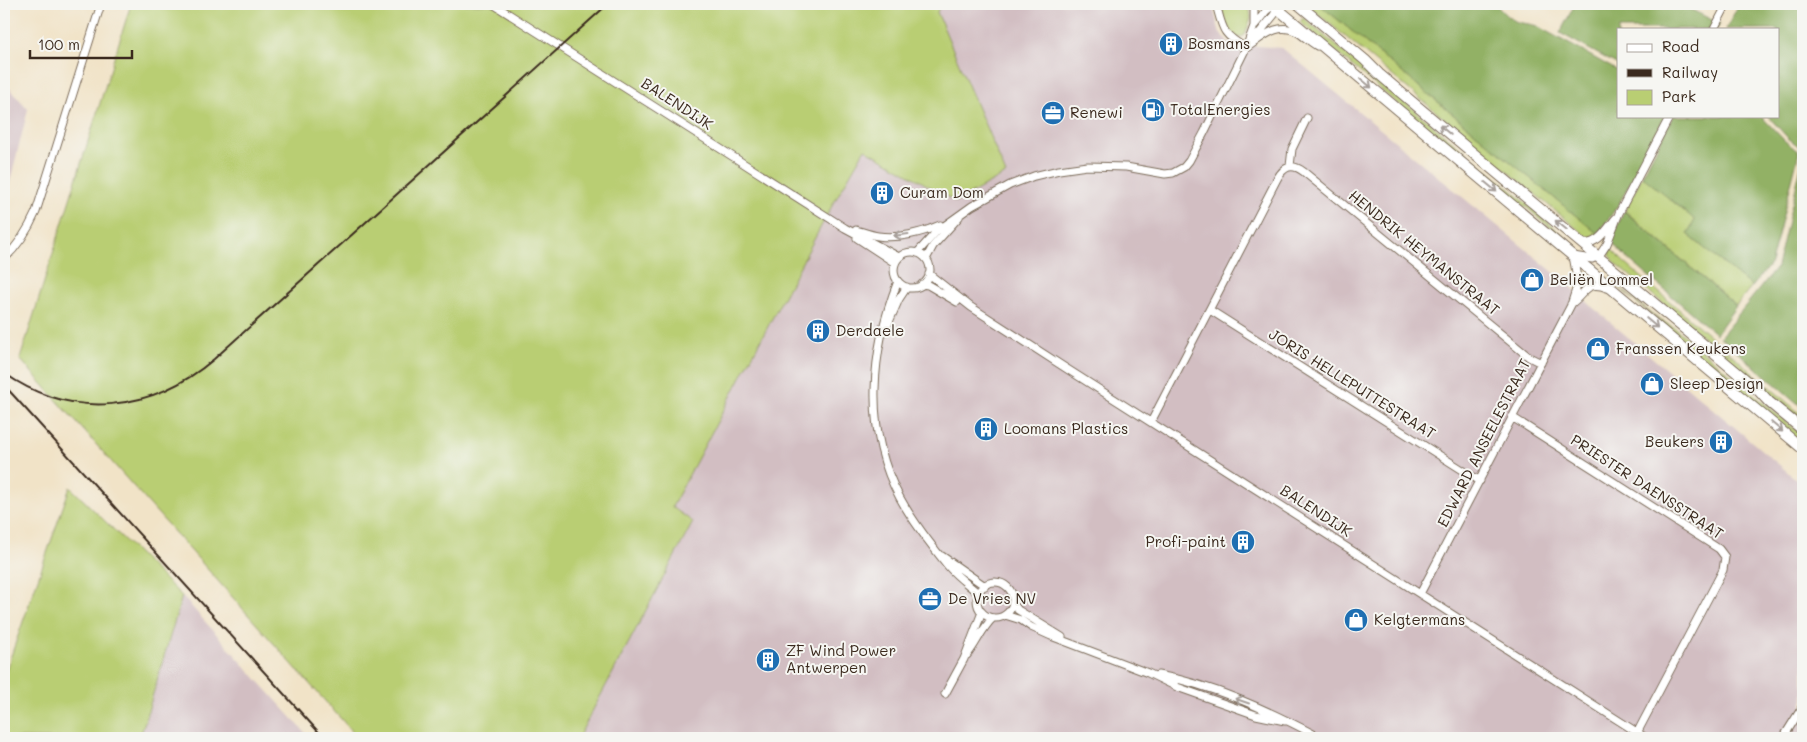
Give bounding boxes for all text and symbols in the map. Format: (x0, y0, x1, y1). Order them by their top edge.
scale bar (30, 28, 132, 60)
legend (1617, 28, 1780, 118)
building icon: Bosmans (1158, 31, 1184, 57)
place label: Bosmans (1188, 33, 1250, 53)
text: 100 m (38, 34, 80, 54)
text: Road (1662, 36, 1699, 56)
text: Railway (1662, 62, 1718, 82)
street label: BALENDIJK (638, 73, 717, 134)
one-way arrow (1359, 77, 1372, 88)
text: Park (1662, 86, 1696, 106)
fuel station icon: TotalEnergies (1140, 97, 1166, 123)
place label: TotalEnergies (1170, 99, 1271, 119)
office icon: Renewi (1040, 100, 1066, 126)
place label: Renewi (1070, 102, 1123, 122)
one-way arrow (1439, 125, 1452, 136)
building icon: Curam Dom (869, 180, 895, 206)
place label: Curam Dom (900, 182, 984, 202)
one-way arrow (1484, 182, 1497, 193)
street label: HENDRIK HEYMANSTRAAT (1345, 185, 1504, 319)
one-way arrow (1555, 220, 1568, 231)
one-way arrow (893, 230, 909, 240)
shop icon: Beliën Lommel (1519, 267, 1545, 293)
place label: Beliën Lommel (1550, 269, 1653, 289)
one-way arrow (1645, 317, 1658, 328)
building icon: Derdaele (805, 318, 831, 344)
place label: Derdaele (836, 320, 904, 340)
street label: JORIS HELLEPUTTESTRAAT (1265, 323, 1440, 443)
shop icon: Franssen Keukens (1585, 336, 1611, 362)
place label: Franssen Keukens (1616, 338, 1746, 358)
street label: EDWARD ANSEELESTRAAT (1432, 355, 1534, 530)
shop icon: Sleep Design (1639, 371, 1665, 397)
place label: Sleep Design (1670, 373, 1763, 393)
building icon: Loomans Plastics (973, 416, 999, 442)
place label: Loomans Plastics (1004, 418, 1128, 438)
one-way arrow (1770, 421, 1783, 433)
street label: PRIESTER DAENSSTRAAT (1567, 429, 1728, 543)
building icon: Beukers (1708, 429, 1734, 455)
place label: Beukers (1645, 431, 1704, 451)
street label: BALENDIJK (1277, 480, 1356, 541)
building icon: Profi-paint (1230, 529, 1256, 555)
place label: Profi-paint (1146, 531, 1226, 551)
office icon: De Vries NV (917, 586, 943, 612)
place label: De Vries NV (948, 588, 1036, 608)
shop icon: Kelgtermans (1343, 607, 1369, 633)
place label: Kelgtermans (1374, 609, 1465, 629)
place label: ZF Wind Power Antwerpen (786, 640, 896, 677)
building icon: ZF Wind Power Antwerpen (755, 647, 781, 673)
one-way arrow (1234, 695, 1250, 705)

